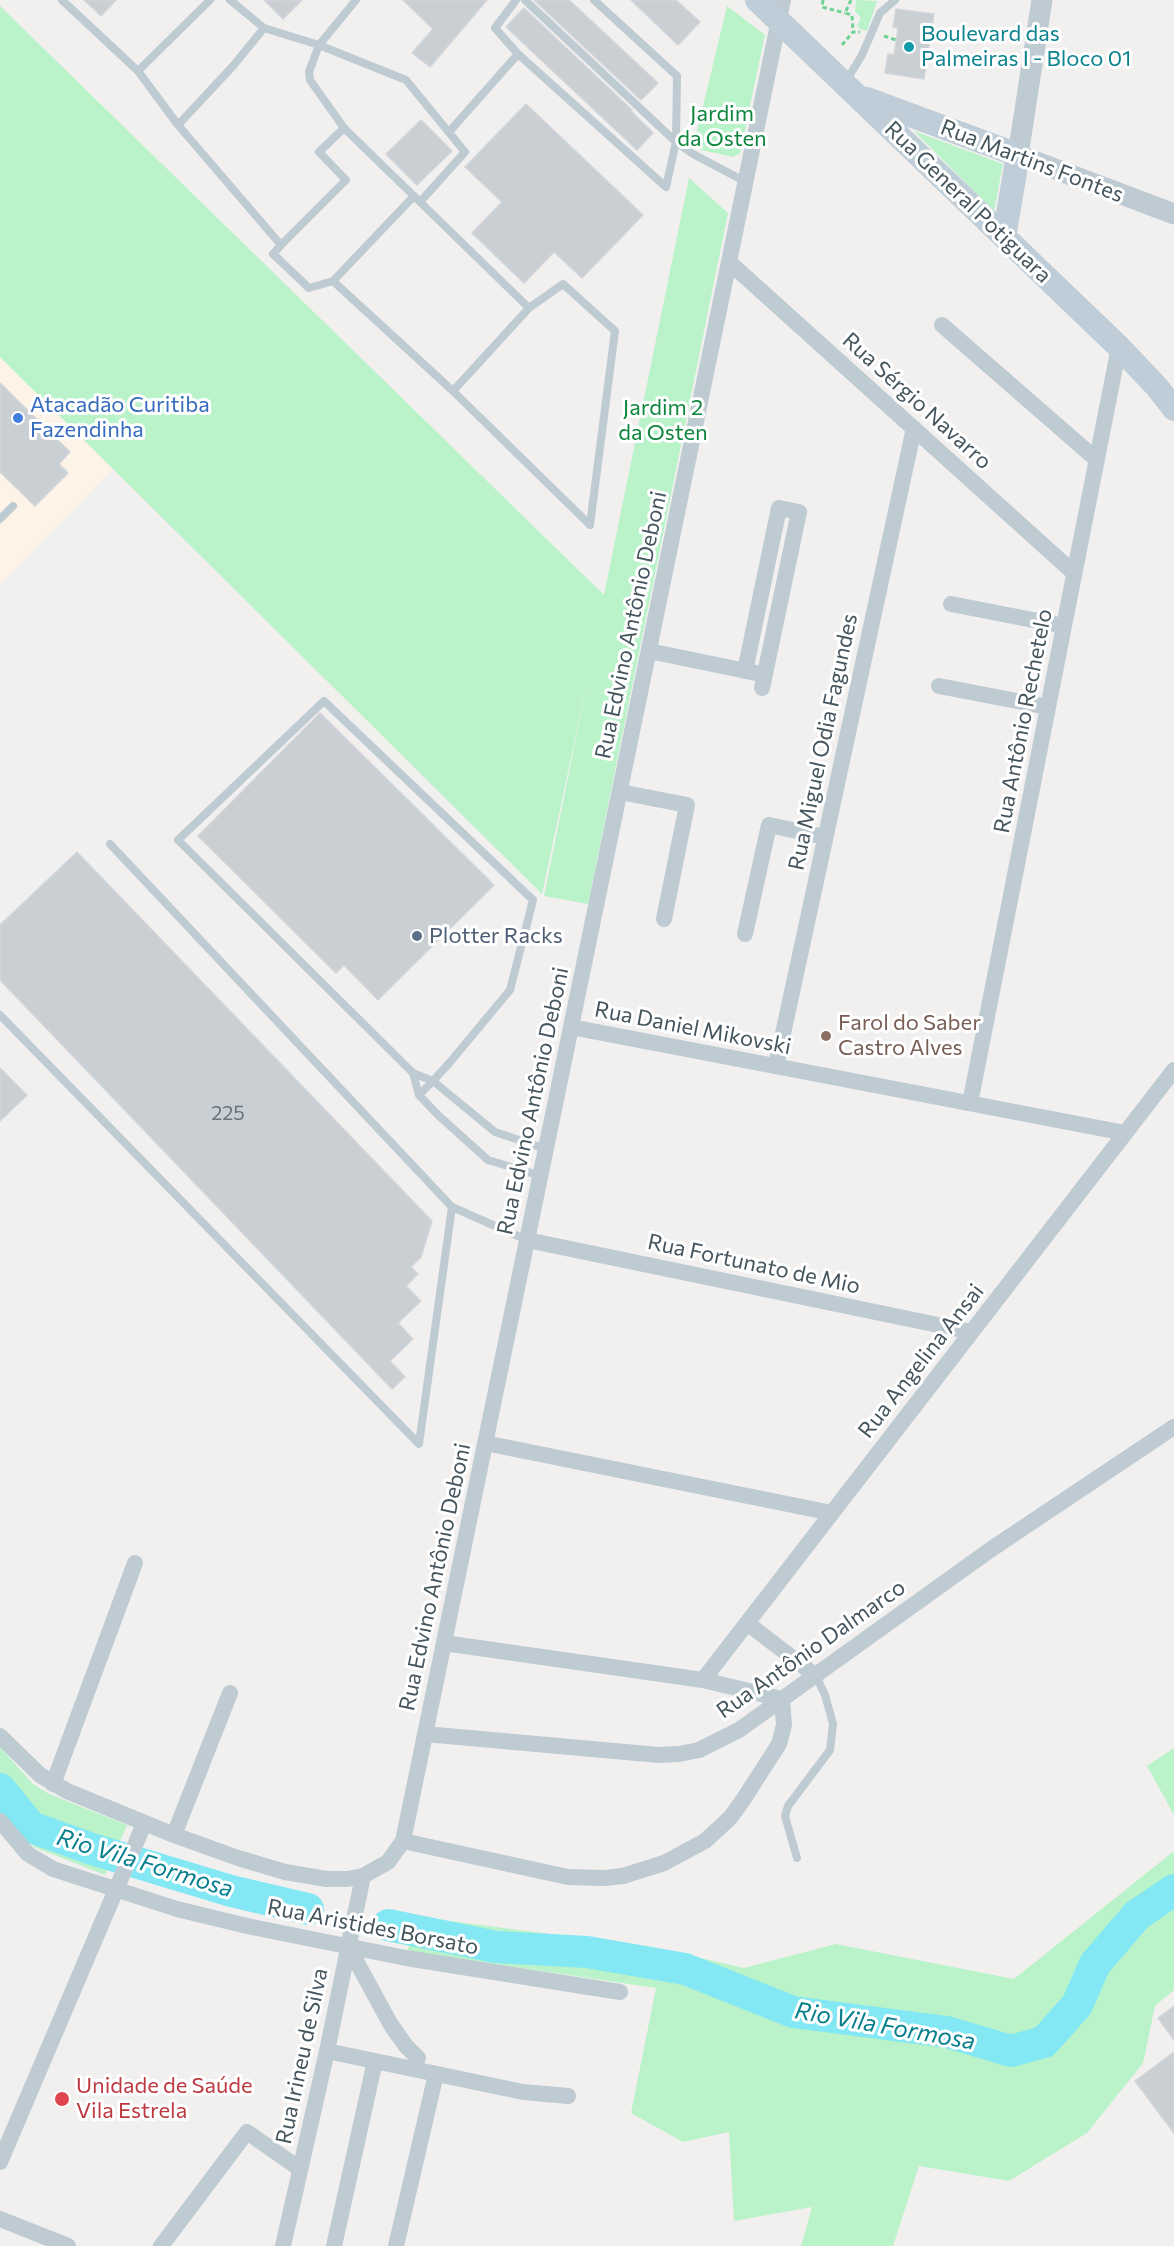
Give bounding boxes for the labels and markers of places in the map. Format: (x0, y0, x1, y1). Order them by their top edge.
place label: Boulevard das Palmeiras I - Bloco 01 (921, 21, 1131, 72)
marker: Boulevard das Palmeiras I - Bloco 01 (902, 40, 916, 54)
place label: Atacadão Curitiba Fazendinha (30, 392, 210, 444)
marker: Atacadão Curitiba Fazendinha (11, 411, 25, 425)
place label: Plotter Racks (429, 923, 563, 949)
marker: Plotter Racks (410, 929, 424, 943)
place label: Farol do Saber Castro Alves (838, 1010, 981, 1062)
marker: Farol do Saber Castro Alves (819, 1029, 833, 1043)
place label: Unidade de Saúde Vila Estrela (76, 2073, 253, 2124)
marker: Unidade de Saúde Vila Estrela (53, 2090, 71, 2108)

